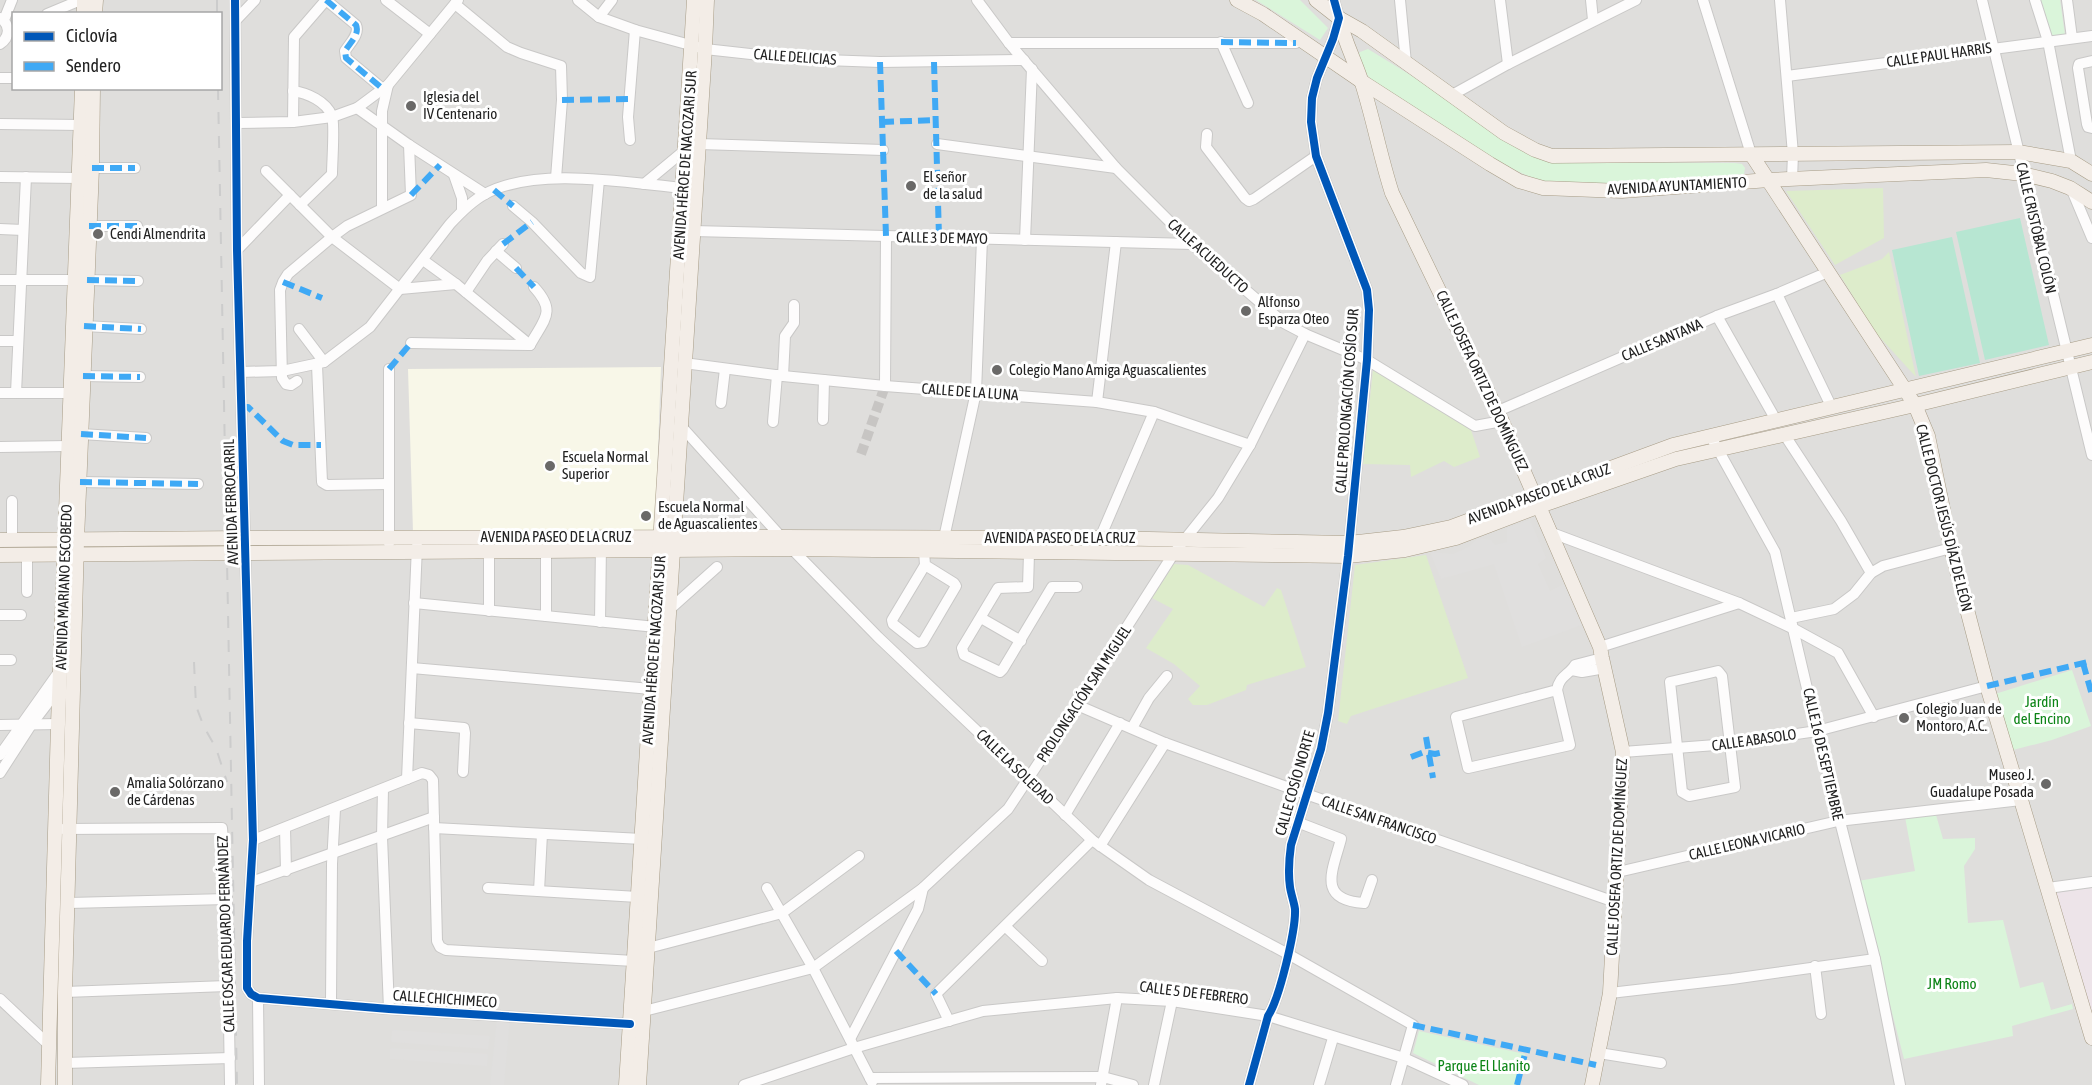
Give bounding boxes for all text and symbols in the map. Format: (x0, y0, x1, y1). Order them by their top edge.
legend (12, 12, 222, 90)
text: Ciclovía (66, 25, 118, 46)
street label: CALLE PAUL HARRIS (1885, 39, 1993, 70)
street label: CALLE DELICIAS (753, 45, 837, 68)
text: Sendero (66, 55, 121, 76)
street label: AVENIDA HÉROE DE NACOZARI SUR (669, 70, 700, 260)
place label: Iglesia del IV Centenario (423, 88, 497, 122)
marker: Iglesia del IV Centenario (404, 99, 418, 113)
street label: CALLE CRISTÓBAL COLÓN (2013, 161, 2060, 295)
place label: El señor de la salud (923, 168, 983, 202)
street label: AVENIDA AYUNTAMIENTO (1607, 173, 1747, 198)
marker: El señor de la salud (904, 179, 918, 193)
street label: CALLE ACUEDUCTO (1165, 215, 1252, 296)
place label: Cendi Almendrita (110, 225, 206, 242)
marker: Cendi Almendrita (91, 227, 105, 241)
street label: CALLE 3 DE MAYO (896, 228, 988, 247)
street label: CALLE JOSEFA ORTIZ DE DOMÍNGUEZ (1433, 288, 1532, 474)
place label: Alfonso Esparza Oteo (1258, 293, 1329, 327)
marker: Alfonso Esparza Oteo (1239, 304, 1253, 318)
street label: CALLE PROLONGACIÓN COSÍO SUR (1332, 308, 1361, 494)
street label: CALLE SANTANA (1619, 315, 1705, 364)
place label: Colegio Mano Amiga Aguascalientes (1009, 361, 1206, 378)
marker: Colegio Mano Amiga Aguascalientes (990, 363, 1004, 377)
street label: CALLE DE LA LUNA (921, 380, 1020, 403)
street label: CALLE DOCTOR JESÚS DÍAZ DE LEÓN (1913, 422, 1976, 613)
street label: AVENIDA FERROCARRIL (220, 439, 241, 565)
place label: Escuela Normal Superior (562, 448, 648, 482)
marker: Escuela Normal Superior (543, 459, 557, 473)
street label: AVENIDA PASEO DE LA CRUZ (1465, 460, 1613, 527)
place label: Escuela Normal de Aguascalientes (658, 498, 758, 532)
street label: AVENIDA MARIANO ESCOBEDO (52, 504, 75, 670)
marker: Escuela Normal de Aguascalientes (639, 509, 653, 523)
street label: AVENIDA PASEO DE LA CRUZ (481, 528, 632, 545)
street label: AVENIDA PASEO DE LA CRUZ (985, 529, 1136, 546)
street label: AVENIDA HÉROE DE NACOZARI SUR (638, 555, 669, 745)
street label: PROLONGACIÓN SAN MIGUEL (1033, 622, 1134, 765)
street label: CALLE 16 DE SEPTIEMBRE (1800, 686, 1847, 822)
park label: Jardín del Encino (2014, 693, 2070, 727)
place label: Colegio Juan de Montoro, A.C. (1916, 700, 2002, 734)
marker: Colegio Juan de Montoro, A.C. (1897, 711, 1911, 725)
street label: CALLE ABASOLO (1711, 725, 1798, 754)
street label: CALLE LA SOLEDAD (973, 726, 1057, 808)
street label: CALLE COSÍO NORTE (1271, 728, 1318, 837)
street label: CALLE JOSEFA ORTIZ DE DOMÍNGUEZ (1603, 758, 1630, 956)
place label: Museo J. Guadalupe Posada (1930, 766, 2034, 800)
place label: Amalia Solórzano de Cárdenas (127, 774, 224, 808)
marker: Museo J. Guadalupe Posada (2039, 777, 2053, 791)
marker: Amalia Solórzano de Cárdenas (108, 785, 122, 799)
street label: CALLE SAN FRANCISCO (1319, 792, 1439, 847)
street label: CALLE LEONA VICARIO (1687, 820, 1807, 863)
street label: CALLE OSCAR EDUARDO FERNÁNDEZ (214, 835, 237, 1033)
park label: JM Romo (1927, 975, 1977, 992)
street label: CALLE 5 DE FEBRERO (1139, 977, 1250, 1008)
street label: CALLE CHICHIMECO (392, 986, 498, 1011)
park label: Parque El Llanito (1438, 1057, 1530, 1074)

